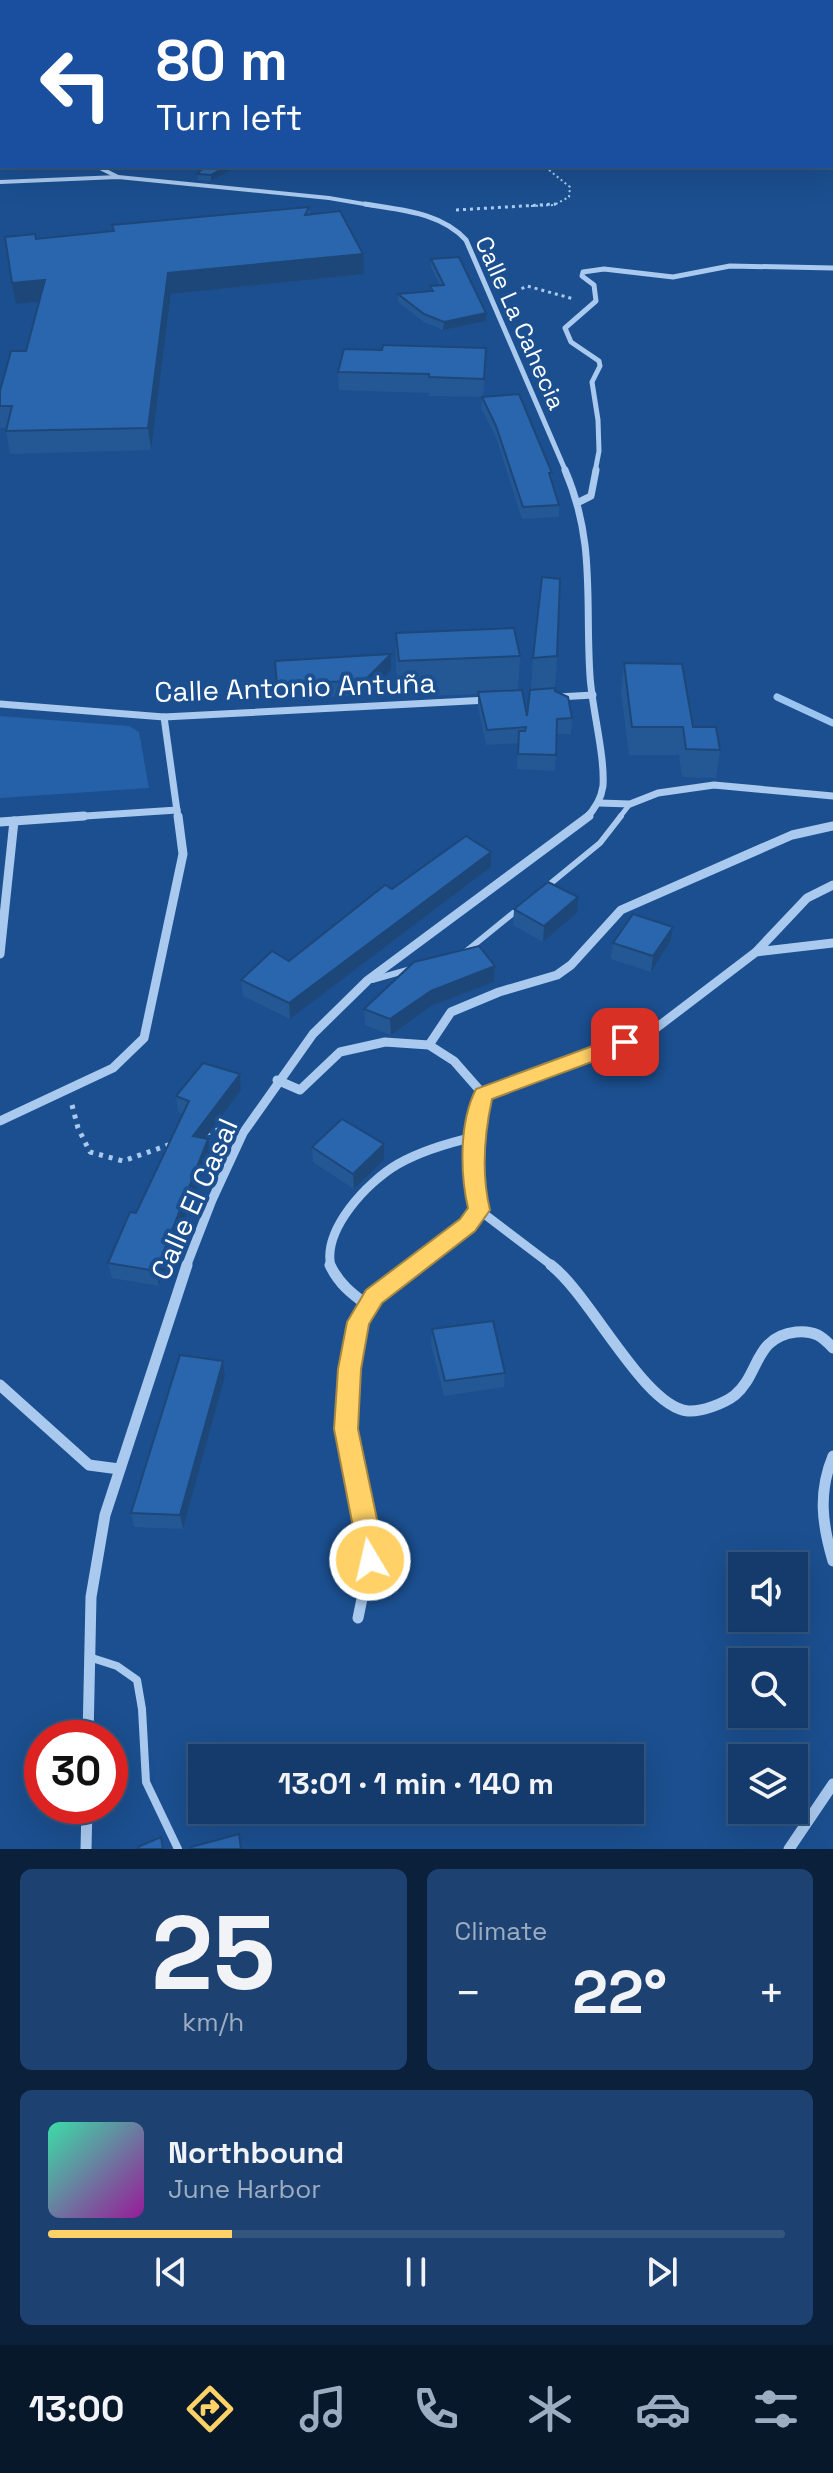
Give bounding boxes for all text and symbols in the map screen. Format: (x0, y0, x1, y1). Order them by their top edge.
text: 80 m (156, 25, 288, 96)
icon: left (24, 32, 128, 136)
text: Turn left (156, 95, 303, 141)
street label: Calle La Cahecia (468, 231, 573, 415)
street label: Calle Antonio Antuña (154, 664, 436, 710)
pin (591, 1008, 659, 1076)
icon: arrive (603, 1020, 647, 1064)
street label: Calle El Casal (142, 1113, 246, 1285)
position arrow (328, 1518, 412, 1602)
map controls (728, 1552, 808, 1824)
button: sound (728, 1552, 808, 1632)
button: search (728, 1648, 808, 1728)
speed limit sign: 30 (24, 1720, 128, 1824)
button: layers (728, 1744, 808, 1824)
text: 13:01 · 1 min · 140 m (278, 1764, 554, 1803)
text: 25 (151, 1887, 275, 2019)
text: Climate (455, 1914, 547, 1948)
text: 22° (572, 1954, 667, 2031)
text: − (455, 1965, 482, 2021)
text: + (758, 1965, 785, 2021)
text: km/h (182, 2005, 244, 2039)
text: Northbound (168, 2133, 344, 2172)
text: June Harbor (168, 2172, 321, 2206)
icon: previous (149, 2250, 193, 2294)
icon: pause (394, 2250, 438, 2294)
icon: next (640, 2250, 684, 2294)
icon: directions (182, 2381, 238, 2437)
icon: music (295, 2381, 351, 2437)
icon: phone (408, 2381, 464, 2437)
icon: climate (522, 2381, 578, 2437)
icon: car (635, 2381, 691, 2437)
icon: filters (748, 2381, 804, 2437)
text: 13:00 (29, 2386, 124, 2432)

